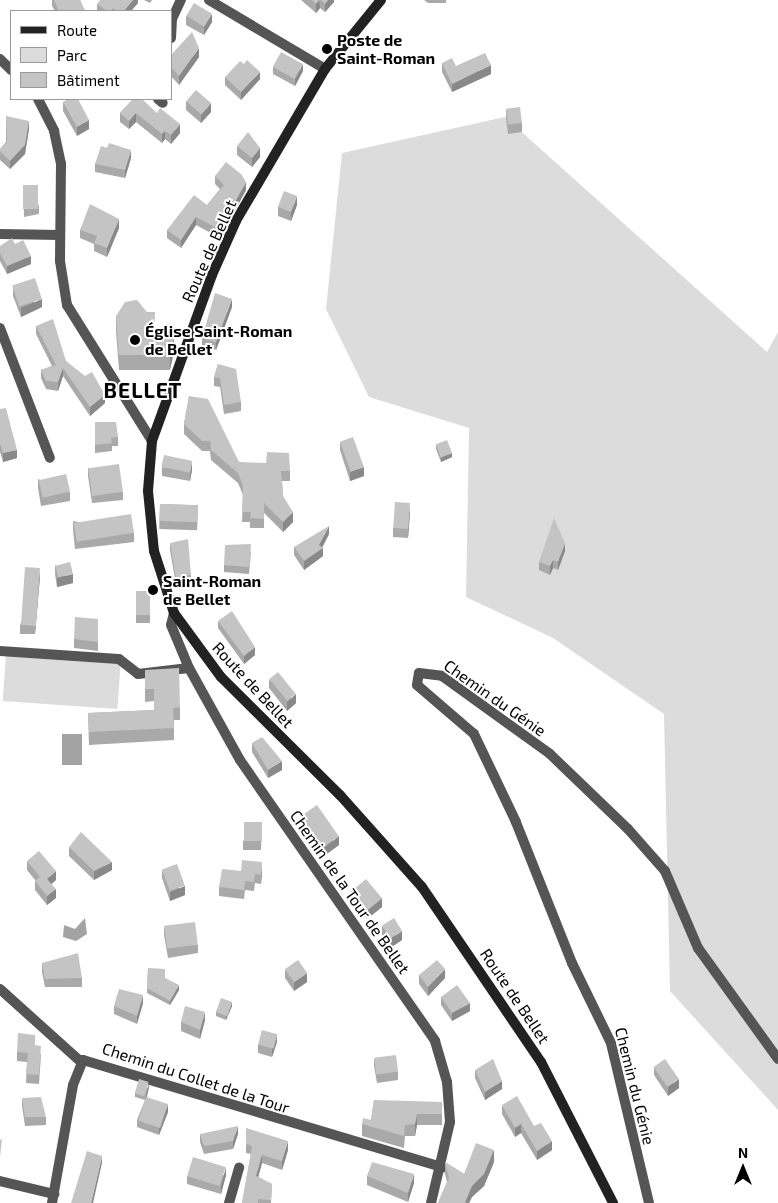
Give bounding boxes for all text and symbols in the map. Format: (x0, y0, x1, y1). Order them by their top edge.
legend (10, 10, 172, 100)
text: Route (57, 21, 97, 39)
place label: Poste de Saint-Roman (337, 30, 435, 68)
marker: Poste de Saint-Roman (321, 43, 333, 55)
text: Parc (57, 46, 87, 64)
text: Bâtiment (57, 71, 120, 89)
street label: Route de Bellet (178, 197, 240, 305)
place label: Église Saint-Roman de Bellet (145, 321, 292, 359)
marker: Église Saint-Roman de Bellet (129, 334, 141, 346)
district label: BELLET (103, 377, 183, 403)
place label: Saint-Roman de Bellet (163, 571, 261, 609)
marker: Saint-Roman de Bellet (147, 584, 159, 596)
street label: Route de Bellet (208, 638, 298, 732)
street label: Chemin du Génie (440, 656, 550, 740)
street label: Chemin de la Tour de Bellet (286, 806, 414, 978)
street label: Route de Bellet (476, 945, 554, 1047)
street label: Chemin du Génie (611, 1025, 659, 1147)
street label: Chemin du Collet de la Tour (100, 1039, 292, 1117)
north arrow (718, 1143, 768, 1193)
text: N (738, 1144, 748, 1161)

